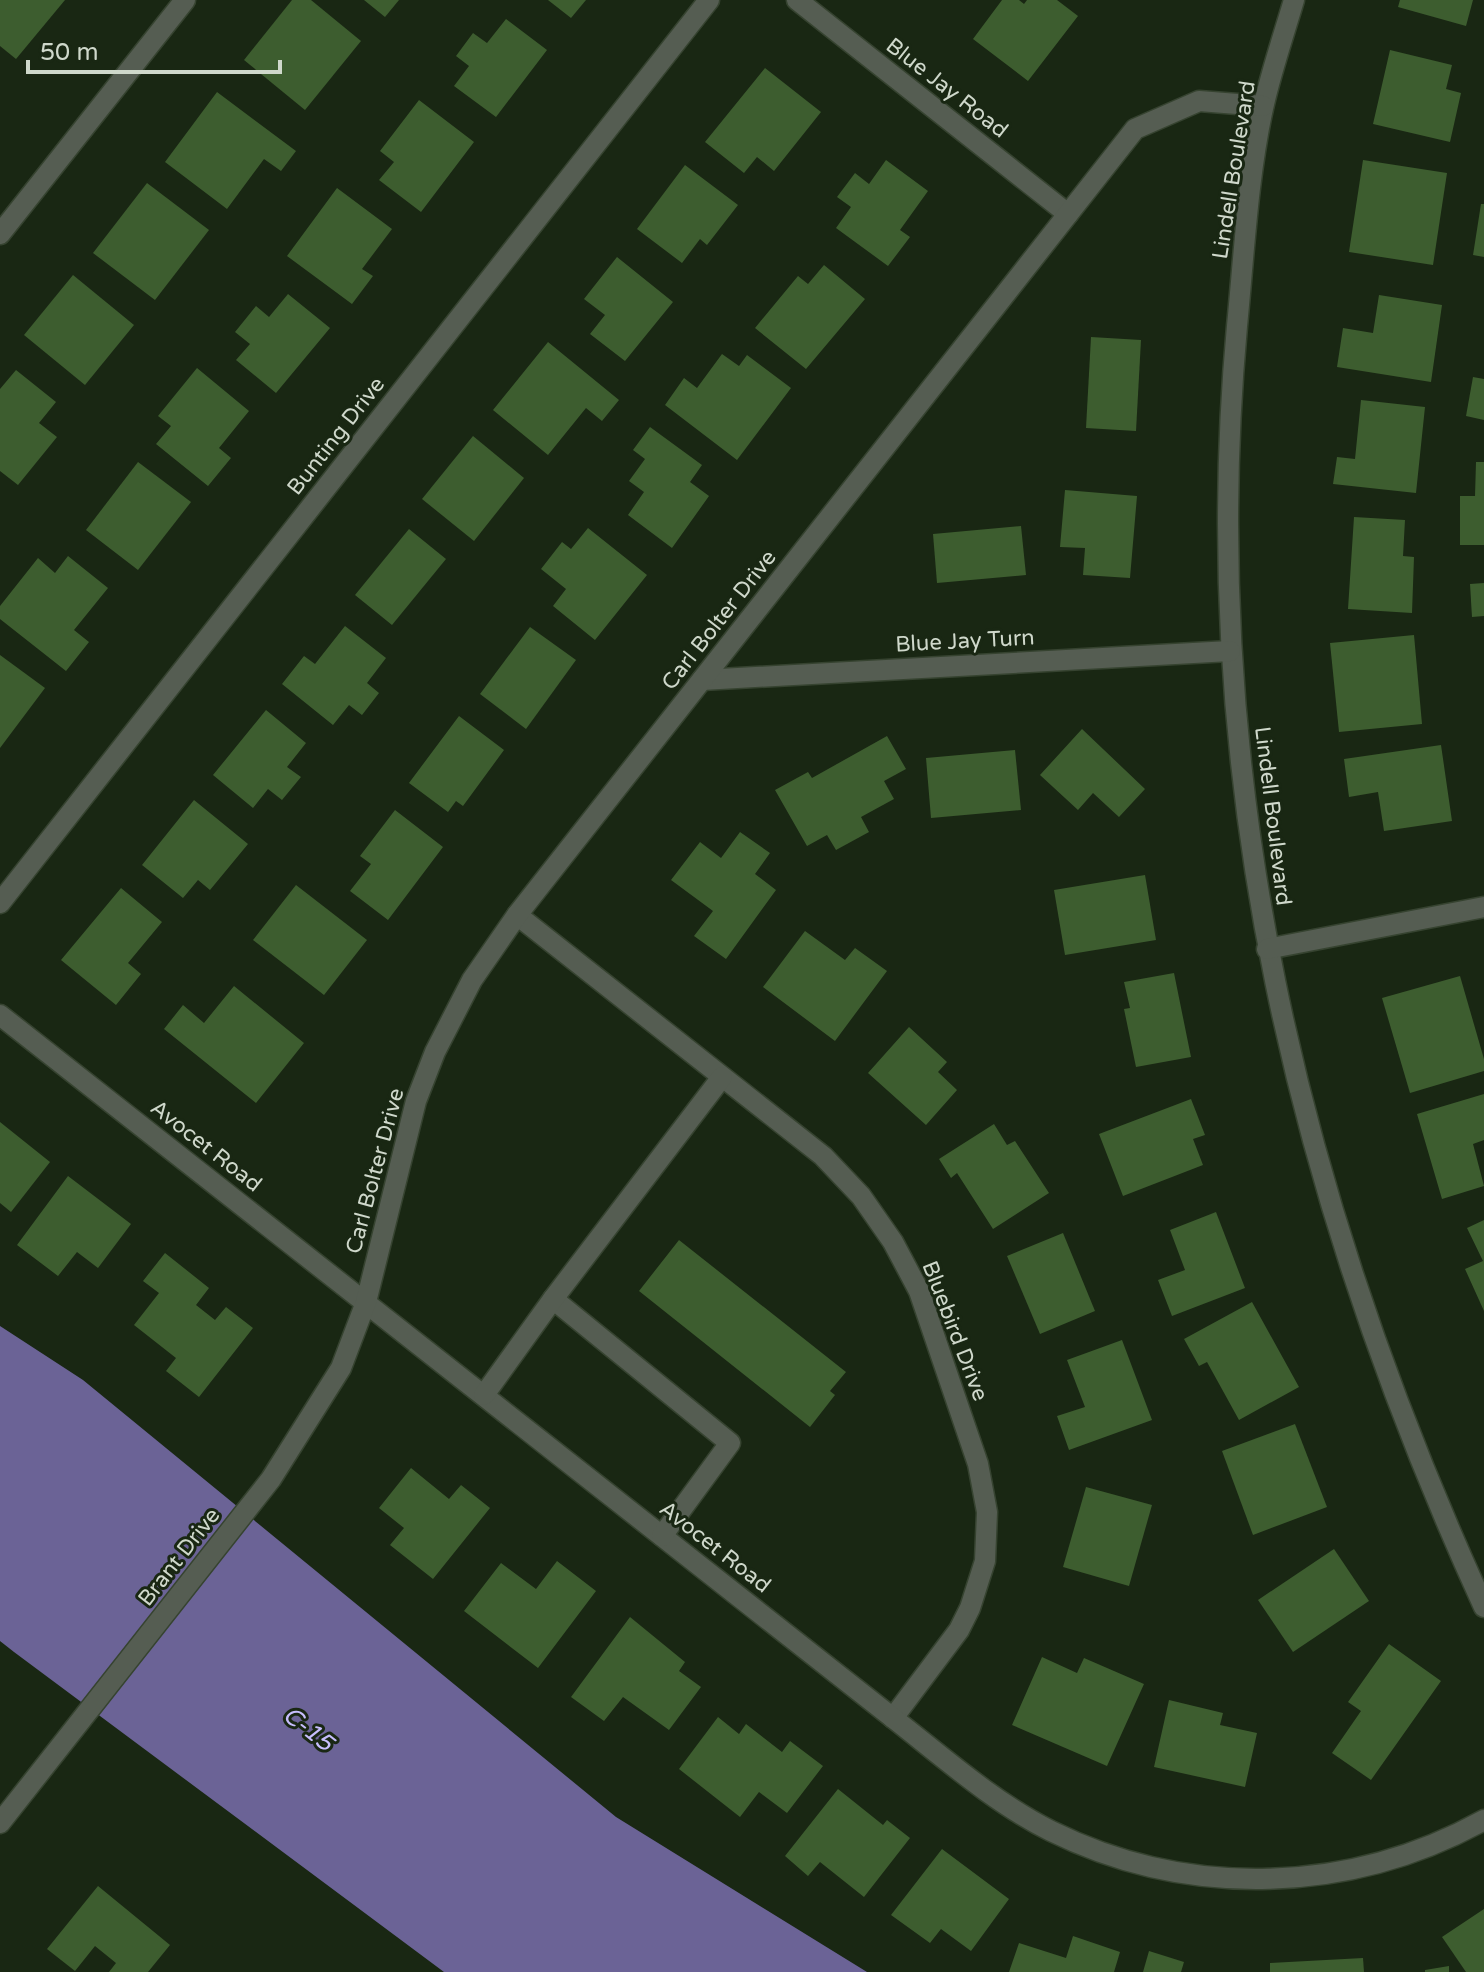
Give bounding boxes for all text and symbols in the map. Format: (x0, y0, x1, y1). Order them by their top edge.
scale bar (28, 24, 280, 74)
street label: Blue Jay Road (881, 32, 1013, 144)
text: 50 m (40, 38, 98, 67)
street label: Lindell Boulevard (1207, 79, 1261, 261)
street label: Bunting Drive (282, 372, 390, 500)
street label: Carl Bolter Drive (656, 545, 782, 695)
street label: Blue Jay Turn (895, 624, 1035, 658)
street label: Lindell Boulevard (1249, 725, 1297, 907)
street label: Carl Bolter Drive (340, 1085, 410, 1257)
street label: Avocet Road (145, 1095, 267, 1197)
street label: Bluebird Drive (916, 1257, 994, 1405)
street label: Avocet Road (654, 1496, 776, 1598)
street label: Brant Drive (133, 1503, 225, 1611)
water label: C-15 (277, 1700, 341, 1759)

